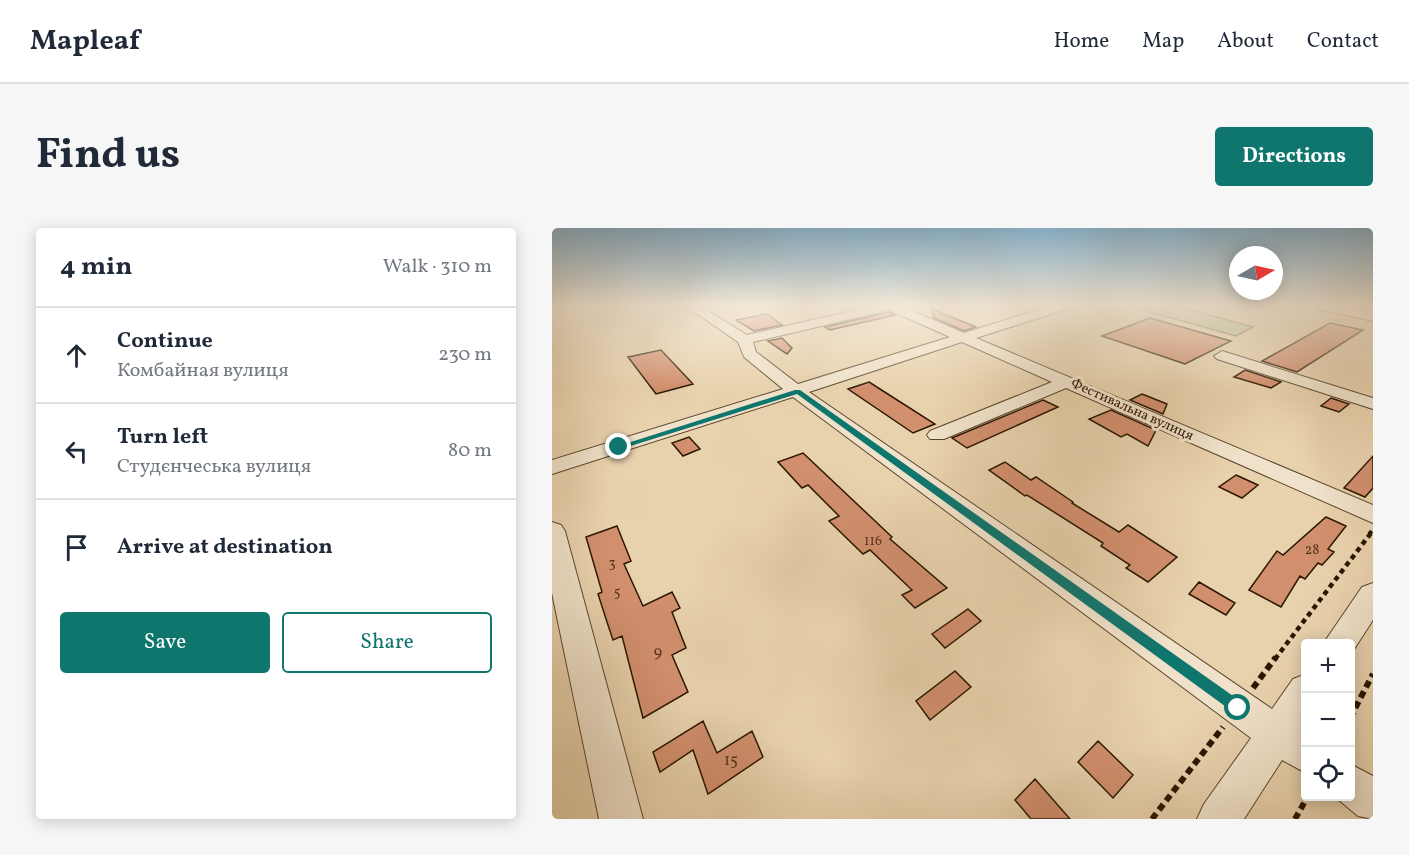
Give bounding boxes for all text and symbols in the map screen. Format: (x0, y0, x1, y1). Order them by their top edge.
text: Mapleaf (30, 22, 140, 61)
text: Home (1054, 27, 1109, 56)
text: Map (1142, 27, 1184, 56)
text: About (1217, 27, 1274, 56)
text: Contact (1307, 27, 1379, 56)
text: Find us (36, 127, 180, 186)
button: Directions (1215, 127, 1373, 186)
north arrow (1229, 246, 1283, 300)
text: 4 min (60, 249, 132, 285)
text: Walk · 310 m (383, 253, 492, 281)
text: Continue (117, 326, 213, 357)
icon: ahead (60, 339, 93, 372)
text: 230 m (438, 341, 492, 369)
text: Комбайная вулиця (117, 357, 289, 385)
street label: Фестивальна вулиця (1068, 374, 1196, 446)
text: Turn left (117, 422, 208, 453)
route end (605, 433, 631, 459)
icon: left (60, 435, 93, 468)
text: 80 m (448, 437, 492, 465)
text: Студєнчеська вулиця (117, 453, 311, 481)
icon: arrive (60, 531, 93, 564)
text: Arrive at destination (117, 532, 333, 563)
house number: 116 (864, 532, 882, 551)
house number: 28 (1305, 541, 1319, 560)
house number: 3 (608, 554, 616, 573)
house number: 5 (614, 583, 620, 602)
button: Save (60, 612, 270, 673)
button: Share (282, 612, 492, 673)
map controls (1301, 639, 1355, 801)
button: + (1301, 639, 1355, 693)
house number: 9 (654, 642, 662, 664)
button: − (1301, 693, 1355, 747)
route start (1224, 694, 1250, 720)
button: locate (1301, 747, 1355, 801)
house number: 15 (724, 750, 738, 772)

